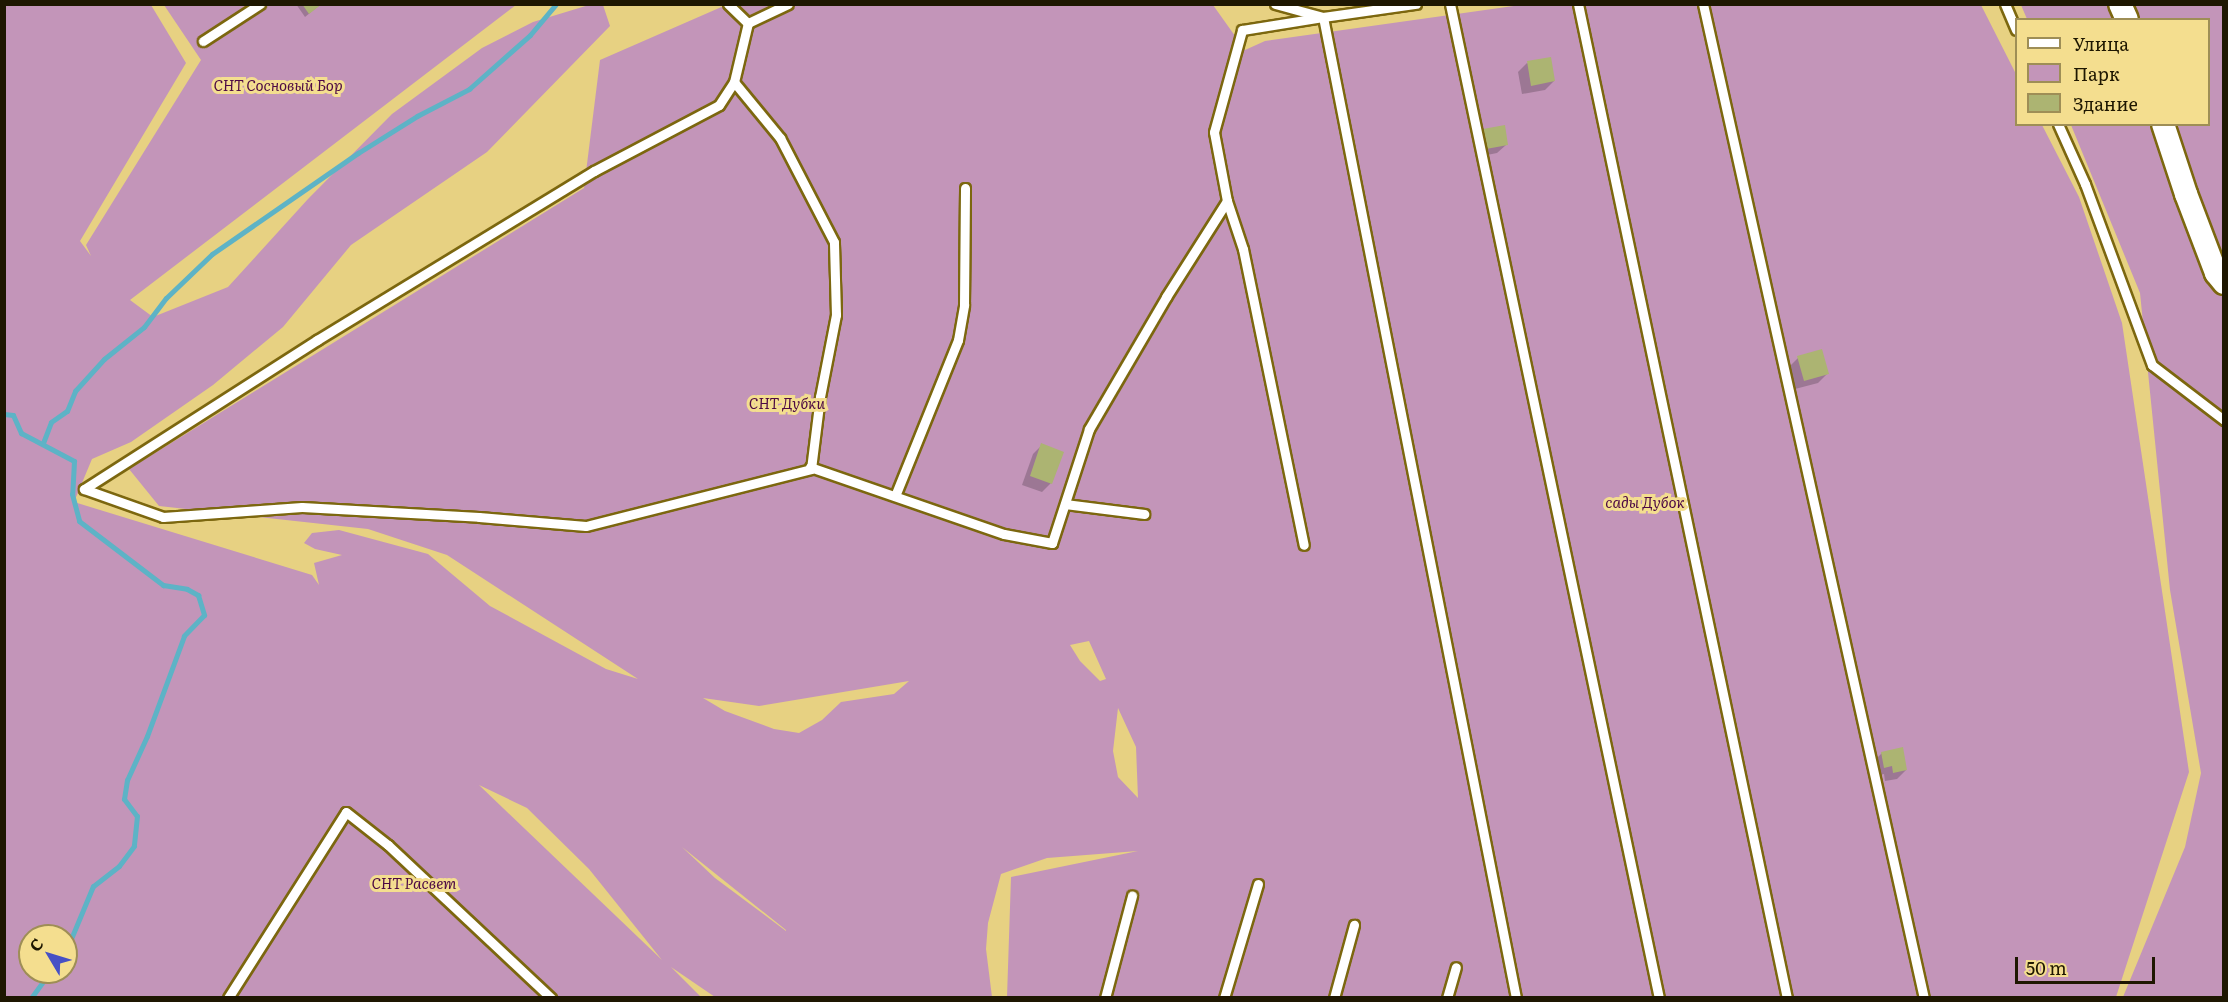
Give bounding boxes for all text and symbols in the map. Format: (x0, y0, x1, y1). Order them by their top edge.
legend (2015, 18, 2210, 126)
text: Улица (2073, 30, 2129, 57)
text: Парк (2073, 60, 2120, 87)
park label: СНТ Сосновый Бор (213, 76, 343, 94)
text: Здание (2073, 90, 2138, 117)
park label: СНТ Дубки (749, 394, 825, 412)
park label: сады Дубок (1605, 493, 1685, 511)
park label: СНТ Расвет (372, 874, 456, 892)
north arrow (18, 924, 78, 984)
text: С (22, 932, 48, 956)
scale bar (2018, 945, 2158, 983)
text: 50 m (2026, 954, 2067, 981)

